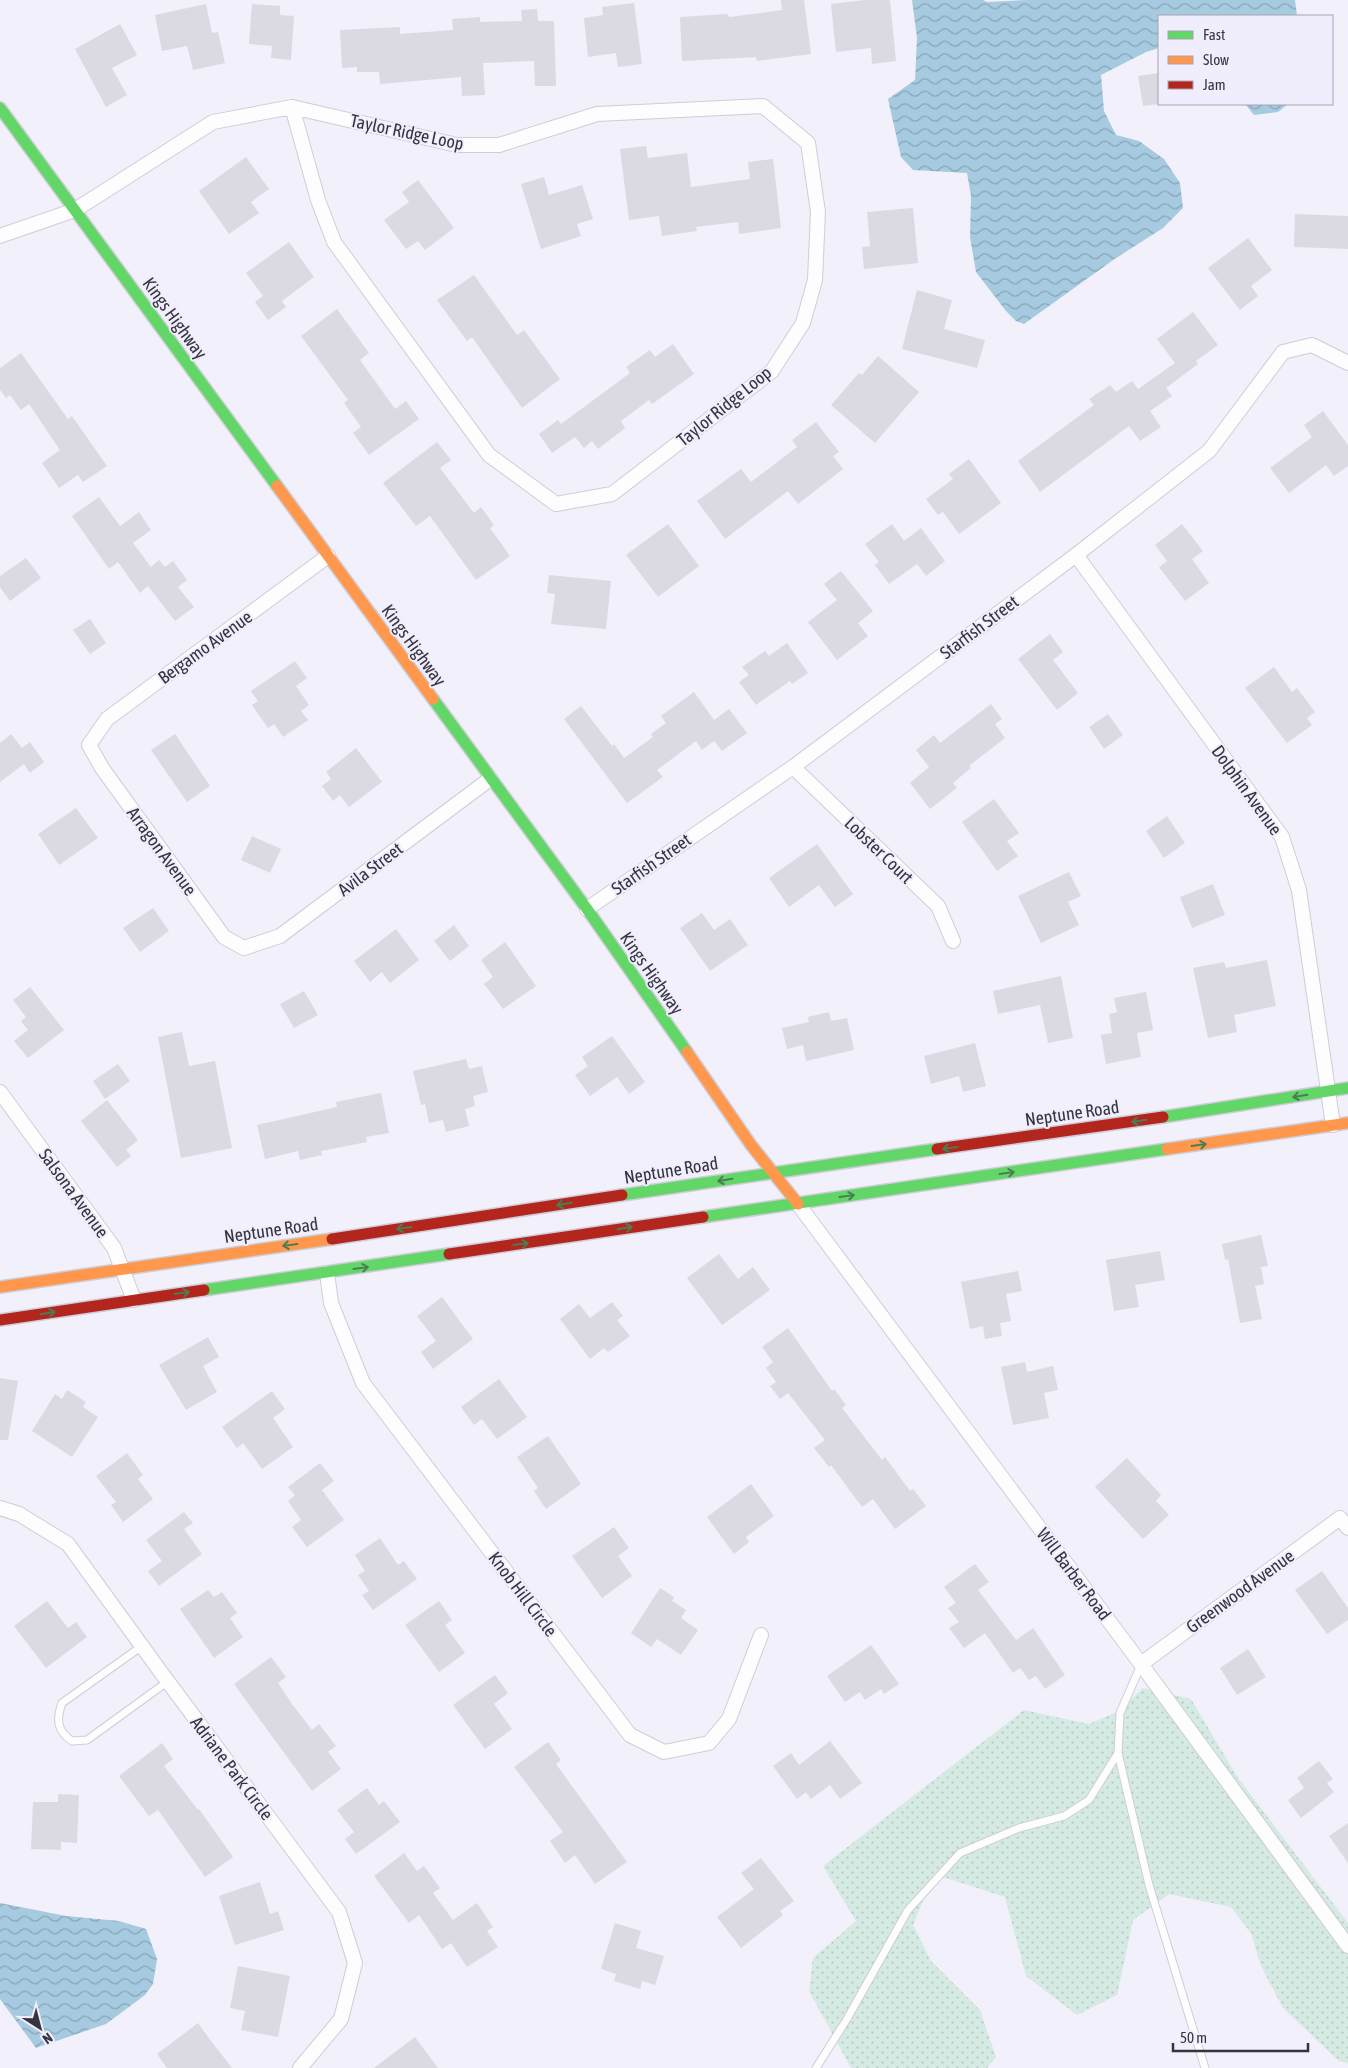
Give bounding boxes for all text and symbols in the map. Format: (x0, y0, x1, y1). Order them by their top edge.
legend (1158, 15, 1333, 105)
text: Fast (1203, 26, 1225, 43)
text: Slow (1203, 51, 1229, 68)
text: Jam (1203, 76, 1226, 93)
street label: Taylor Ridge Loop (348, 110, 466, 154)
street label: Kings Highway (138, 273, 212, 363)
street label: Taylor Ridge Loop (673, 362, 775, 450)
street label: Starfish Street (936, 591, 1022, 663)
street label: Kings Highway (377, 600, 451, 690)
street label: Bergamo Avenue (154, 606, 256, 688)
street label: Dolphin Avenue (1207, 741, 1287, 839)
street label: Arragon Avenue (123, 803, 201, 899)
street label: Lobster Court (840, 812, 918, 888)
street label: Starfish Street (607, 829, 695, 899)
street label: Avila Street (334, 838, 406, 900)
street label: Kings Highway (616, 928, 688, 1018)
one-way arrow (1292, 1091, 1308, 1101)
street label: Neptune Road (1024, 1096, 1120, 1130)
one-way arrow (1132, 1116, 1148, 1126)
one-way arrow (1191, 1140, 1207, 1150)
one-way arrow (942, 1143, 958, 1153)
street label: Salsona Avenue (35, 1144, 113, 1242)
street label: Neptune Road (622, 1152, 720, 1188)
one-way arrow (999, 1168, 1015, 1178)
one-way arrow (717, 1175, 733, 1185)
one-way arrow (838, 1191, 854, 1201)
one-way arrow (557, 1200, 573, 1210)
street label: Neptune Road (223, 1213, 319, 1247)
one-way arrow (617, 1223, 633, 1233)
one-way arrow (396, 1224, 412, 1234)
one-way arrow (513, 1238, 529, 1248)
one-way arrow (282, 1240, 298, 1250)
one-way arrow (352, 1262, 368, 1272)
one-way arrow (174, 1288, 190, 1298)
one-way arrow (40, 1308, 56, 1318)
street label: Will Barber Road (1032, 1524, 1116, 1624)
street label: Greenwood Avenue (1182, 1545, 1298, 1637)
street label: Knob Hill Circle (484, 1548, 562, 1640)
street label: Adriane Park Circle (186, 1712, 278, 1824)
north arrow (15, 2003, 65, 2053)
scale bar (1173, 2020, 1308, 2052)
text: 50 m (1180, 2029, 1207, 2046)
text: N (40, 2030, 56, 2047)

